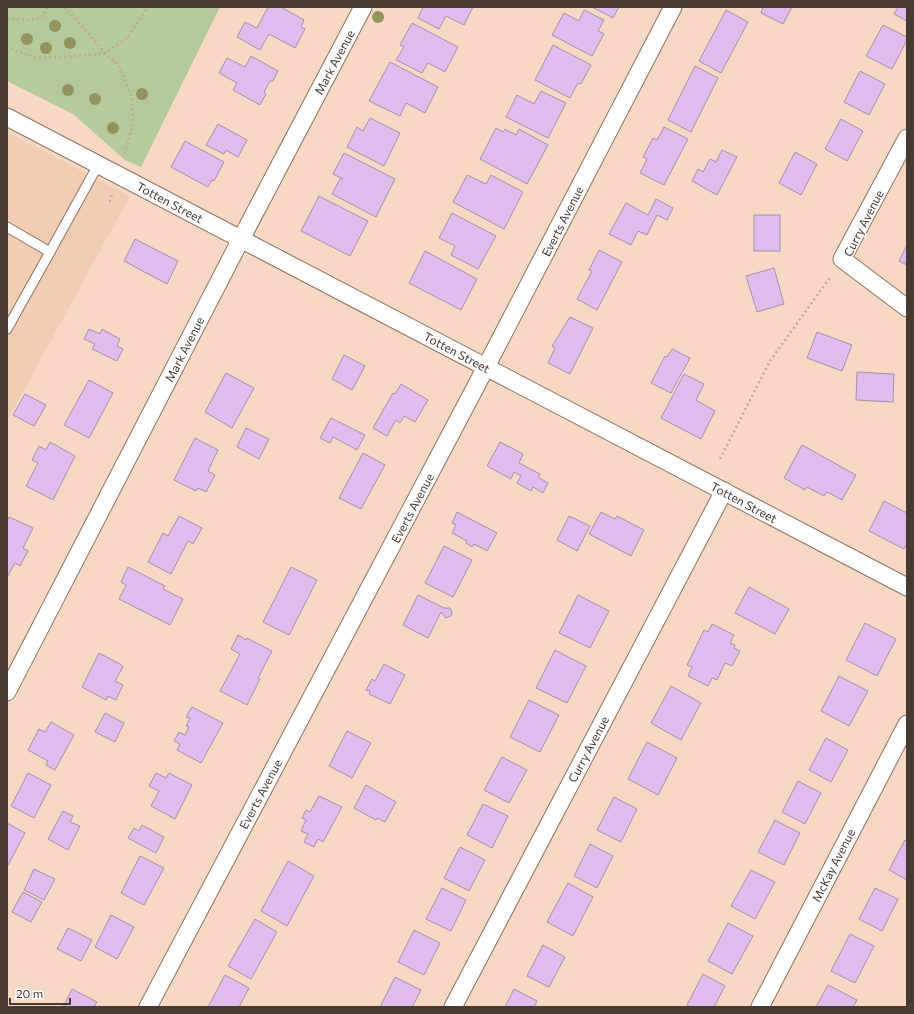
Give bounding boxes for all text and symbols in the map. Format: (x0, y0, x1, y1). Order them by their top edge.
street label: Mark Avenue (311, 27, 357, 97)
street label: Totten Street (134, 179, 206, 225)
street label: Everts Avenue (538, 184, 586, 258)
street label: Curry Avenue (840, 187, 886, 259)
street label: Mark Avenue (162, 314, 206, 384)
street label: Totten Street (421, 329, 493, 375)
street label: Everts Avenue (388, 471, 436, 545)
street label: Totten Street (708, 479, 780, 525)
street label: Curry Avenue (565, 713, 611, 785)
street label: Everts Avenue (236, 757, 284, 831)
street label: McKay Avenue (809, 826, 857, 904)
scale bar (10, 980, 70, 1006)
text: 20 m (16, 986, 43, 1000)

